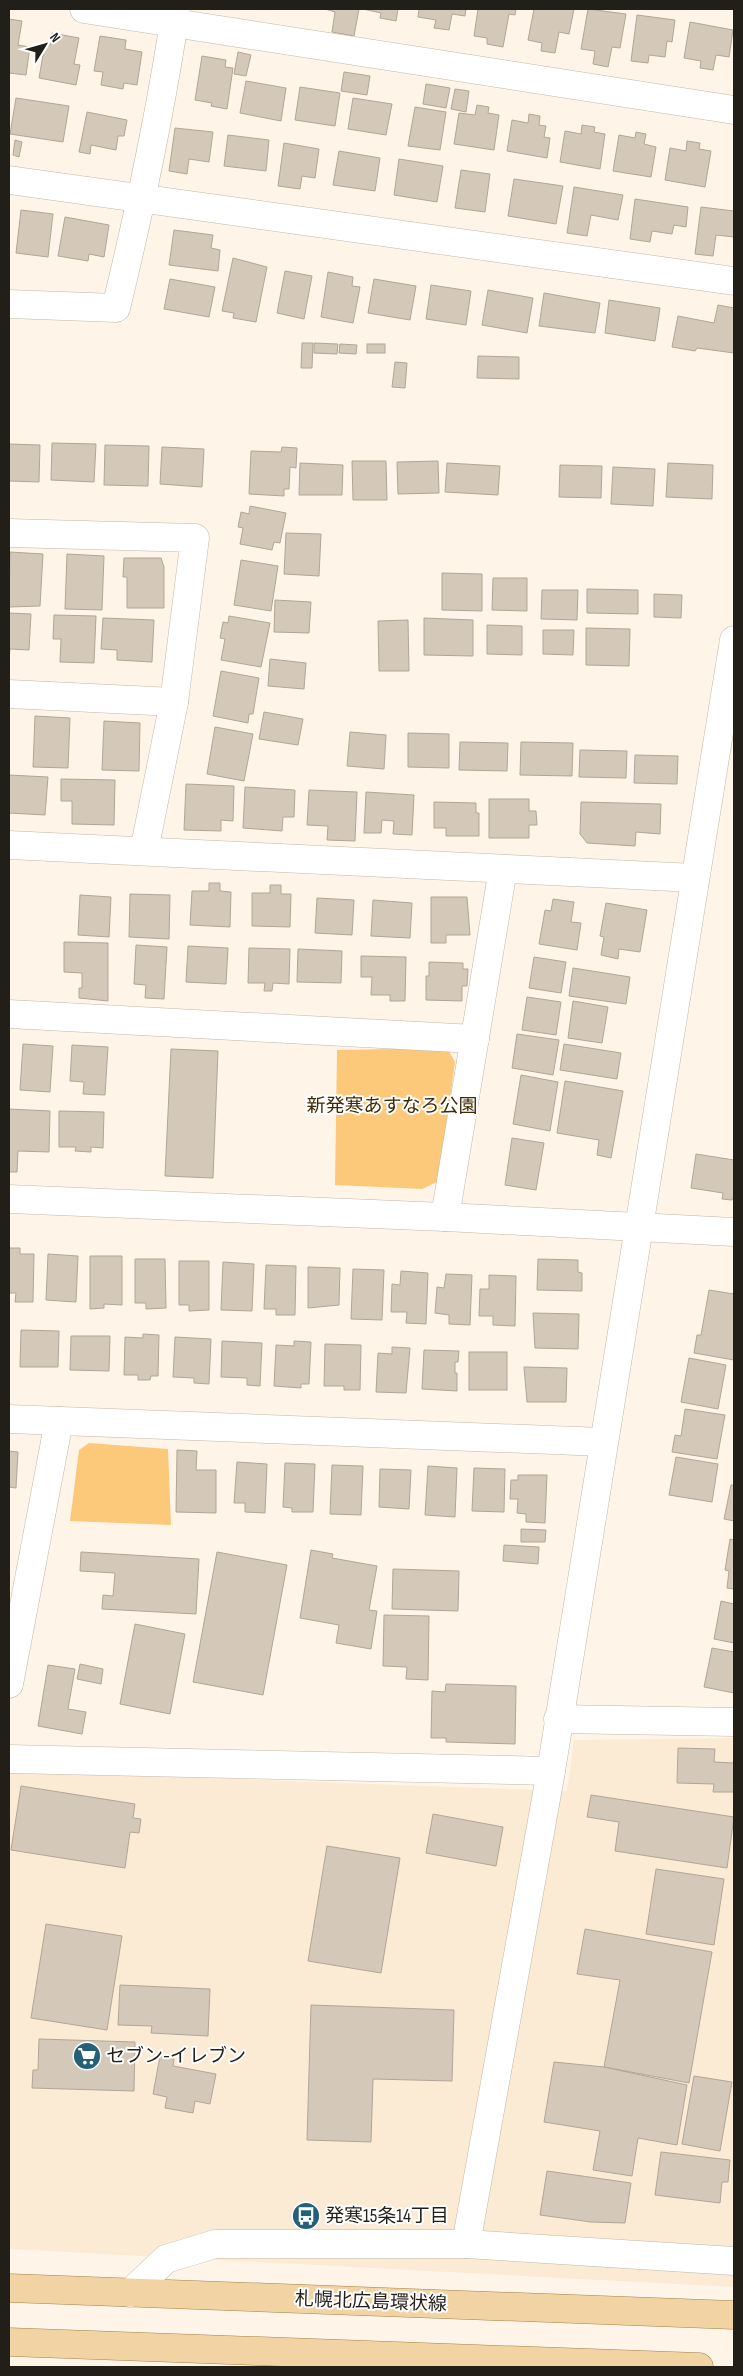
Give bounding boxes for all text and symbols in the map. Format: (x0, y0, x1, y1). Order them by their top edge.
north arrow (20, 20, 70, 70)
text: N (46, 29, 64, 46)
park label: 新発寒あすなろ公園 (306, 1095, 478, 1118)
supermarket icon: セブン-イレブン (72, 2041, 102, 2071)
place label: セブン-イレブン (106, 2045, 246, 2068)
bus stop icon: 発寒15条14丁目 (291, 2201, 321, 2231)
place label: 発寒15条14丁目 (325, 2205, 449, 2228)
street label: 札幌北広島環状線 (295, 2288, 447, 2316)

